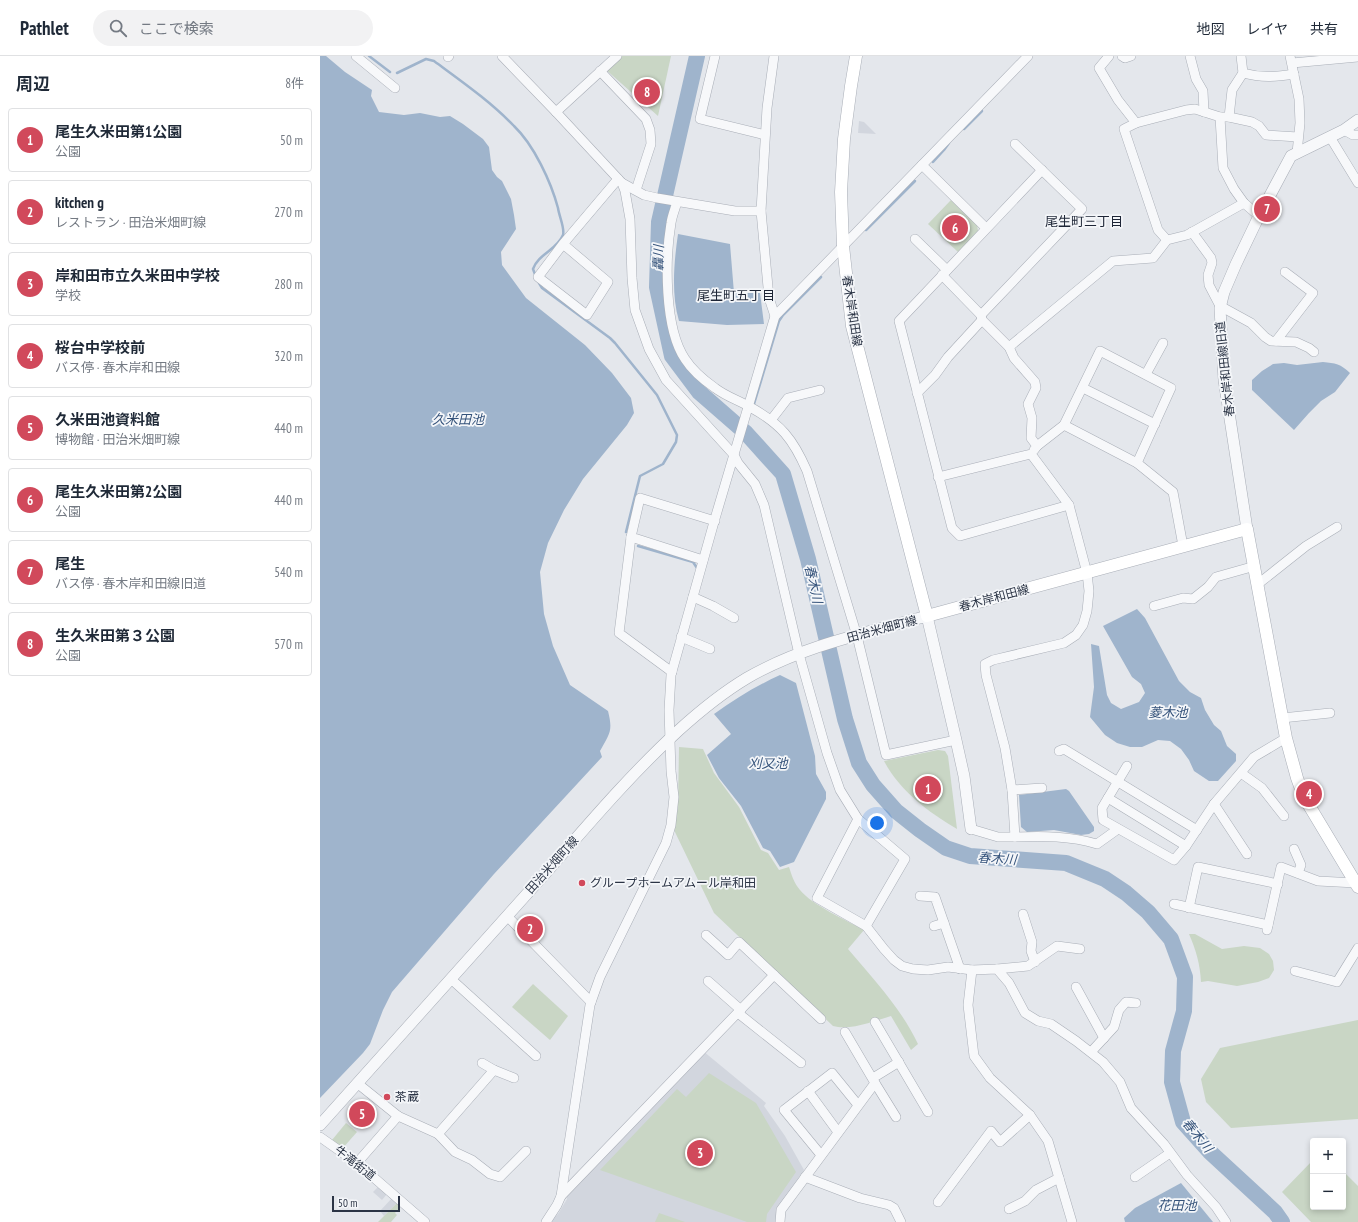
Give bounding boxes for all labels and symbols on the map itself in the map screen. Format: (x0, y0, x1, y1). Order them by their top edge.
pin: 8 (634, 77, 660, 107)
pin: 7 (1254, 194, 1280, 224)
pin: 6 (942, 213, 968, 243)
district label: 尾生町三丁目 (1045, 213, 1123, 230)
water label: 轟川 (650, 243, 667, 271)
street label: 春木岸和田線 (839, 274, 866, 348)
district label: 尾生町五丁目 (697, 287, 775, 304)
street label: 春木岸和田線旧道 (1212, 321, 1237, 418)
water label: 久米田池 (432, 411, 486, 428)
water label: 春木川 (801, 563, 827, 607)
street label: 春木岸和田線 (957, 581, 1031, 614)
street label: 田治米畑町線 (845, 612, 919, 645)
water label: 菱木池 (1148, 704, 1189, 721)
water label: 刈又池 (748, 755, 789, 772)
pin: 1 (915, 774, 941, 804)
pin: 4 (1296, 779, 1322, 809)
your location (867, 813, 887, 833)
street label: 田治米畑町線 (522, 833, 581, 896)
water label: 春木川 (977, 849, 1019, 868)
place label: グループホームアムール岸和田 (590, 875, 756, 890)
marker: グループホームアムール岸和田 (577, 878, 587, 888)
pin: 2 (517, 914, 543, 944)
place label: 茶蔵 (395, 1089, 419, 1104)
marker: 茶蔵 (382, 1092, 392, 1102)
pin: 5 (349, 1099, 375, 1129)
water label: 春木川 (1179, 1115, 1218, 1157)
pin: 3 (687, 1138, 713, 1168)
street label: 牛滝街道 (332, 1142, 379, 1183)
scale bar (332, 1194, 400, 1213)
water label: 花田池 (1157, 1197, 1198, 1214)

